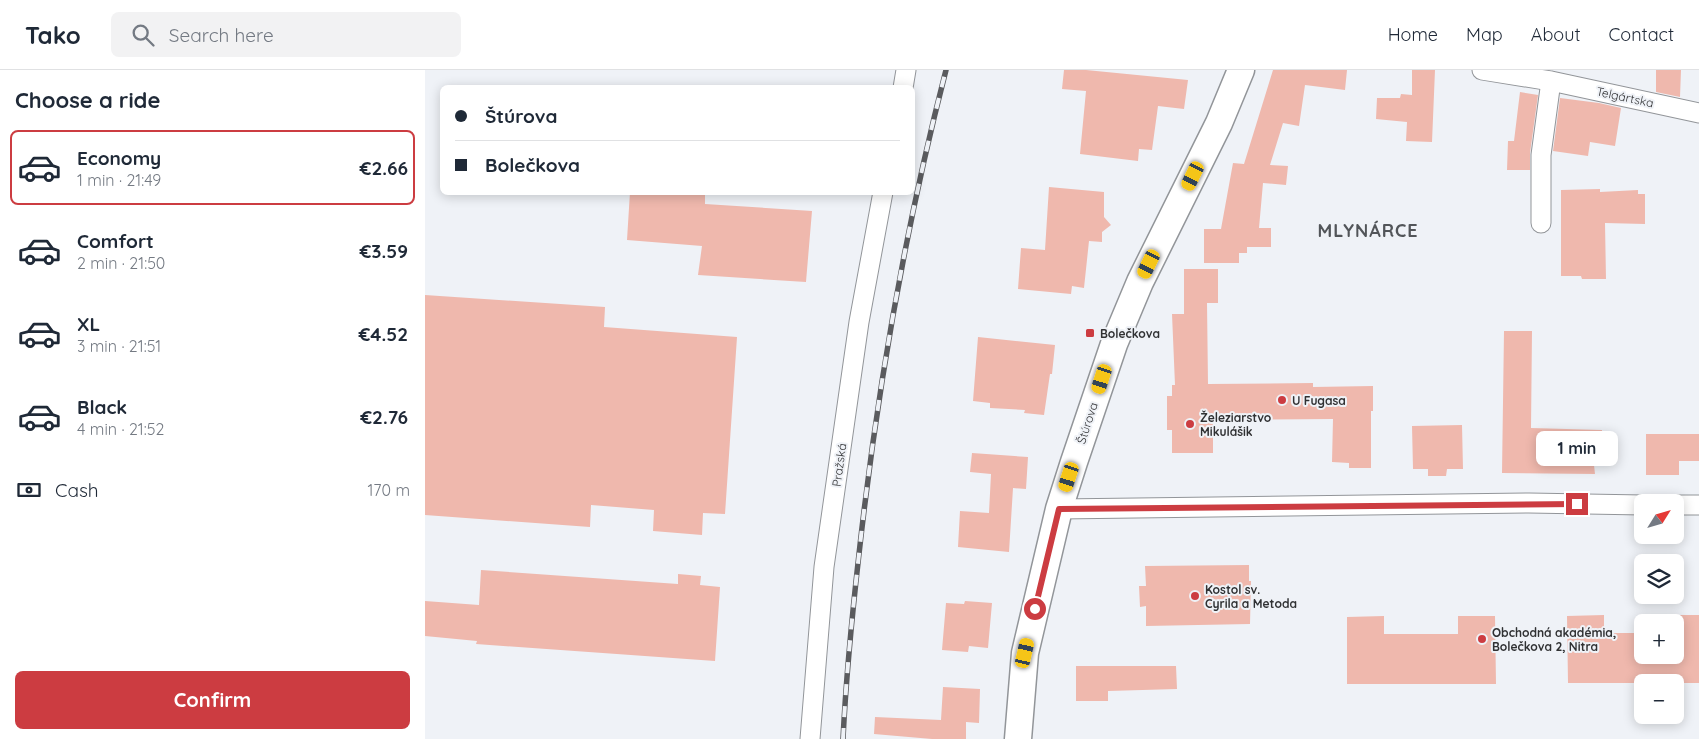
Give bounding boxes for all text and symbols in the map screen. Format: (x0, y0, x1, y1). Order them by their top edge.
search box (111, 12, 461, 57)
text: Tako (25, 20, 81, 50)
icon: search (129, 21, 157, 49)
text: Search here (169, 23, 274, 47)
text: Home (1388, 23, 1438, 46)
text: Map (1466, 23, 1503, 46)
text: About (1531, 23, 1581, 46)
text: Contact (1609, 23, 1674, 46)
street label: Telgártska (1595, 84, 1655, 110)
text: Choose a ride (15, 86, 160, 114)
text: Štúrova (485, 104, 557, 128)
icon: car (17, 145, 62, 190)
text: Economy (77, 146, 161, 170)
text: Bolečkova (485, 153, 580, 177)
text: €2.66 (360, 156, 408, 180)
car (1179, 159, 1206, 193)
text: 1 min · 21:49 (77, 170, 161, 190)
district label: MLYNÁRCE (1317, 219, 1419, 242)
icon: car (17, 228, 62, 273)
text: Comfort (77, 229, 154, 253)
text: €3.59 (359, 239, 408, 263)
car (1135, 247, 1162, 281)
text: 2 min · 21:50 (77, 253, 165, 273)
icon: car (17, 311, 62, 356)
text: XL (77, 312, 100, 336)
text: €4.52 (358, 322, 408, 346)
place label: Bolečkova (1100, 326, 1160, 341)
marker: Bolečkova (1084, 327, 1096, 339)
text: 3 min · 21:51 (77, 336, 161, 356)
car (1090, 362, 1113, 396)
place label: U Fugasa (1292, 393, 1346, 408)
icon: car (17, 394, 62, 439)
marker: U Fugasa (1276, 394, 1288, 406)
text: Black (77, 395, 127, 419)
street label: Štúrova (1073, 400, 1101, 446)
text: €2.76 (360, 405, 408, 429)
place label: Železiarstvo Mikulášik (1200, 410, 1272, 439)
marker: Železiarstvo Mikulášik (1184, 418, 1196, 430)
text: 4 min · 21:52 (77, 419, 164, 439)
callout: 1 min (1536, 432, 1618, 466)
text: 1 min (1558, 438, 1596, 458)
street label: Pražská (829, 442, 849, 488)
car (1057, 460, 1080, 494)
icon: cash (15, 476, 43, 504)
text: Cash (55, 478, 99, 502)
text: 170 m (367, 480, 410, 500)
route end (1566, 493, 1588, 515)
north arrow (1634, 494, 1684, 544)
map controls (1634, 494, 1684, 724)
button: layers (1634, 554, 1684, 604)
place label: Kostol sv. Cyrila a Metoda (1205, 582, 1297, 611)
marker: Kostol sv. Cyrila a Metoda (1189, 590, 1201, 602)
route start (1024, 598, 1046, 620)
button: + (1634, 614, 1684, 664)
place label: Obchodná akadémia, Bolečkova 2, Nitra (1492, 625, 1616, 654)
marker: Obchodná akadémia, Bolečkova 2, Nitra (1476, 633, 1488, 645)
car (1014, 637, 1035, 669)
button: Confirm (15, 671, 410, 729)
button: − (1634, 674, 1684, 724)

